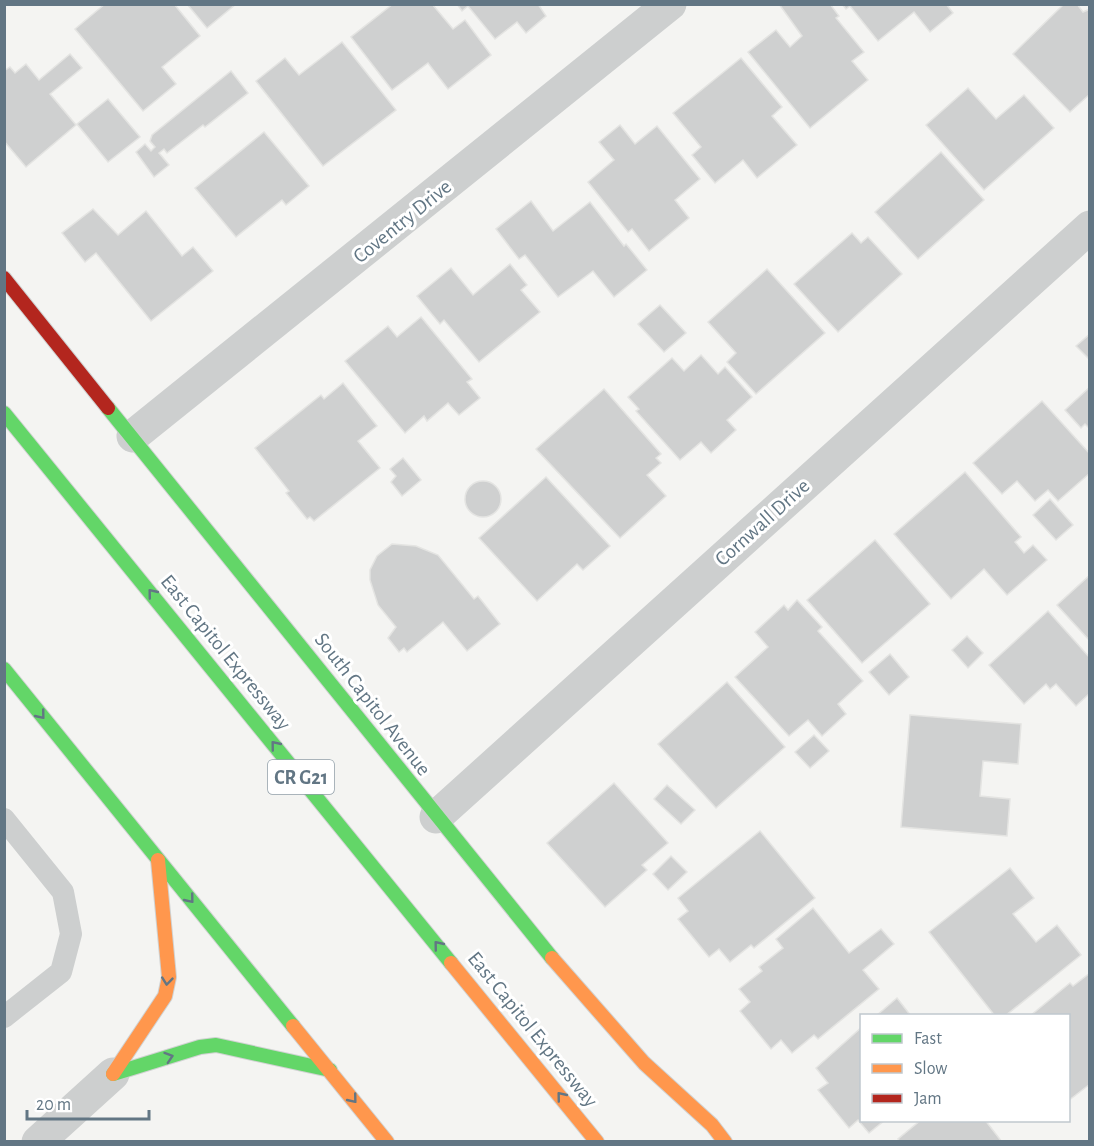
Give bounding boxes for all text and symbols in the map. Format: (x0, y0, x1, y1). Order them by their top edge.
street label: Coventry Drive (349, 176, 455, 267)
street label: Cornwall Drive (711, 475, 814, 570)
street label: East Capitol Expressway (157, 571, 295, 734)
one-way arrow (148, 589, 159, 600)
street label: South Capitol Avenue (311, 629, 435, 780)
one-way arrow (34, 708, 45, 719)
one-way arrow (271, 741, 282, 752)
road number: CR G21 (268, 760, 334, 794)
one-way arrow (183, 892, 194, 903)
one-way arrow (434, 941, 445, 952)
street label: East Capitol Expressway (464, 948, 602, 1111)
one-way arrow (162, 976, 174, 986)
legend (860, 1014, 1070, 1122)
text: Fast (914, 1030, 942, 1048)
one-way arrow (163, 1052, 174, 1064)
text: Slow (914, 1060, 947, 1078)
scale bar (27, 1083, 148, 1121)
text: Jam (914, 1090, 942, 1108)
one-way arrow (346, 1092, 357, 1103)
one-way arrow (557, 1092, 568, 1103)
text: 20 m (36, 1096, 71, 1114)

